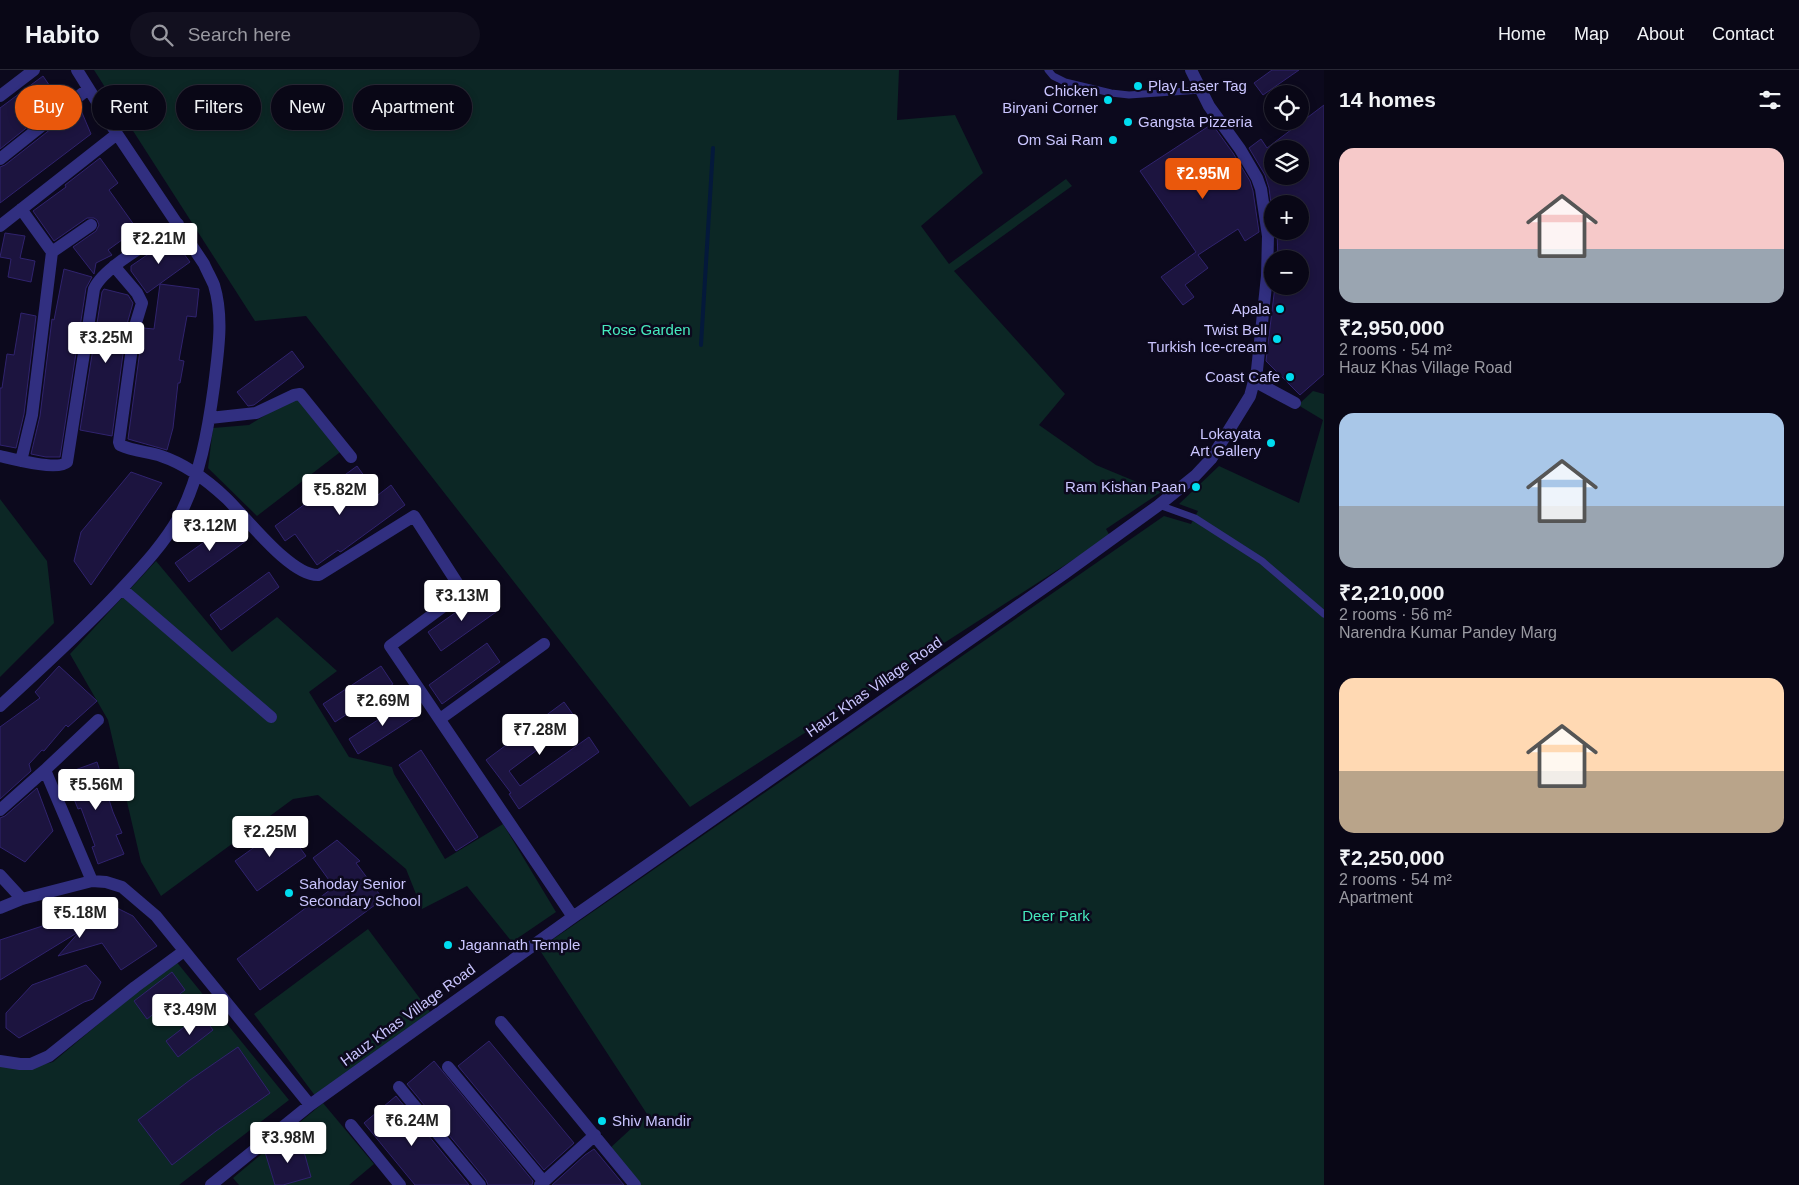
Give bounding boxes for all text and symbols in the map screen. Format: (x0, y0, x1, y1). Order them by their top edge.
search box (130, 12, 480, 57)
text: Habito (25, 21, 100, 48)
icon: search (148, 21, 176, 49)
text: Search here (188, 24, 291, 45)
text: Home (1498, 24, 1546, 44)
text: Map (1574, 24, 1609, 44)
text: About (1637, 24, 1684, 44)
text: Contact (1712, 24, 1774, 44)
place label: Play Laser Tag (1148, 77, 1247, 94)
marker: Play Laser Tag (1132, 80, 1144, 92)
place label: Chicken Biryani Corner (1002, 82, 1098, 116)
chip: Buy (15, 85, 82, 130)
chip: Rent (92, 85, 166, 130)
chip: Filters (176, 85, 261, 130)
chip: New (271, 85, 343, 130)
chip: Apartment (353, 85, 472, 130)
map controls (1264, 85, 1309, 295)
button: locate (1264, 85, 1309, 130)
icon: filters (1756, 86, 1784, 114)
text: 14 homes (1339, 88, 1436, 111)
marker: Chicken Biryani Corner (1102, 94, 1114, 106)
place label: Gangsta Pizzeria (1138, 113, 1253, 130)
marker: Gangsta Pizzeria (1122, 116, 1134, 128)
place label: Om Sai Ram (1017, 131, 1103, 148)
marker: Om Sai Ram (1107, 134, 1119, 146)
button: layers (1264, 140, 1309, 185)
pin: ₹2.95M (1162, 158, 1244, 200)
text: ₹2.95M (1176, 165, 1230, 182)
icon: home (1517, 181, 1607, 271)
button: + (1264, 195, 1309, 240)
pin: ₹2.21M (118, 222, 200, 265)
text: ₹2.21M (132, 230, 186, 247)
button: − (1264, 250, 1309, 295)
place label: Apala (1232, 300, 1271, 317)
marker: Apala (1274, 303, 1286, 315)
text: ₹2,950,000 (1339, 316, 1444, 339)
park label: Rose Garden (601, 321, 691, 338)
place label: Twist Bell Turkish Ice-cream (1148, 321, 1267, 355)
pin: ₹3.25M (65, 322, 147, 364)
text: ₹3.25M (79, 329, 133, 346)
marker: Twist Bell Turkish Ice-cream (1271, 333, 1283, 345)
text: 2 rooms · 54 m² (1339, 341, 1452, 358)
text: Hauz Khas Village Road (1339, 359, 1512, 376)
place label: Coast Cafe (1205, 368, 1280, 385)
marker: Coast Cafe (1284, 371, 1296, 383)
place label: Lokayata Art Gallery (1190, 425, 1262, 459)
marker: Lokayata Art Gallery (1265, 437, 1277, 449)
icon: home (1517, 446, 1607, 536)
pin: ₹5.82M (299, 474, 381, 516)
place label: Ram Kishan Paan (1065, 478, 1186, 495)
text: ₹5.82M (313, 481, 367, 498)
marker: Ram Kishan Paan (1190, 481, 1202, 493)
pin: ₹3.12M (169, 510, 251, 552)
text: ₹3.12M (183, 517, 237, 534)
pin: ₹3.13M (421, 580, 503, 622)
text: ₹2,210,000 (1339, 581, 1444, 604)
text: ₹3.13M (435, 587, 489, 604)
text: 2 rooms · 56 m² (1339, 606, 1452, 623)
text: Narendra Kumar Pandey Marg (1339, 624, 1557, 641)
street label: Hauz Khas Village Road (802, 633, 945, 740)
pin: ₹2.69M (342, 684, 424, 727)
text: ₹2.69M (356, 692, 410, 709)
icon: home (1517, 711, 1607, 801)
pin: ₹7.28M (499, 714, 581, 756)
text: ₹7.28M (513, 721, 567, 738)
pin: ₹5.56M (55, 768, 137, 811)
text: ₹5.56M (69, 776, 123, 793)
pin: ₹2.25M (229, 816, 311, 858)
text: ₹2.25M (243, 823, 297, 840)
text: ₹2,250,000 (1339, 846, 1444, 869)
text: 2 rooms · 54 m² (1339, 871, 1452, 888)
place label: Sahoday Senior Secondary School (299, 875, 421, 909)
marker: Sahoday Senior Secondary School (283, 887, 295, 899)
text: Apartment (1339, 889, 1413, 906)
pin: ₹5.18M (39, 896, 121, 939)
text: ₹5.18M (53, 904, 107, 921)
park label: Deer Park (1022, 907, 1090, 924)
place label: Jagannath Temple (458, 936, 580, 953)
marker: Jagannath Temple (442, 939, 454, 951)
street label: Hauz Khas Village Road (337, 960, 478, 1069)
pin: ₹3.49M (149, 994, 231, 1036)
text: ₹3.49M (163, 1001, 217, 1018)
pin: ₹6.24M (371, 1104, 453, 1147)
text: ₹6.24M (385, 1112, 439, 1129)
place label: Shiv Mandir (612, 1112, 691, 1129)
marker: Shiv Mandir (596, 1115, 608, 1127)
pin: ₹3.98M (247, 1122, 329, 1164)
text: ₹3.98M (261, 1129, 315, 1146)

